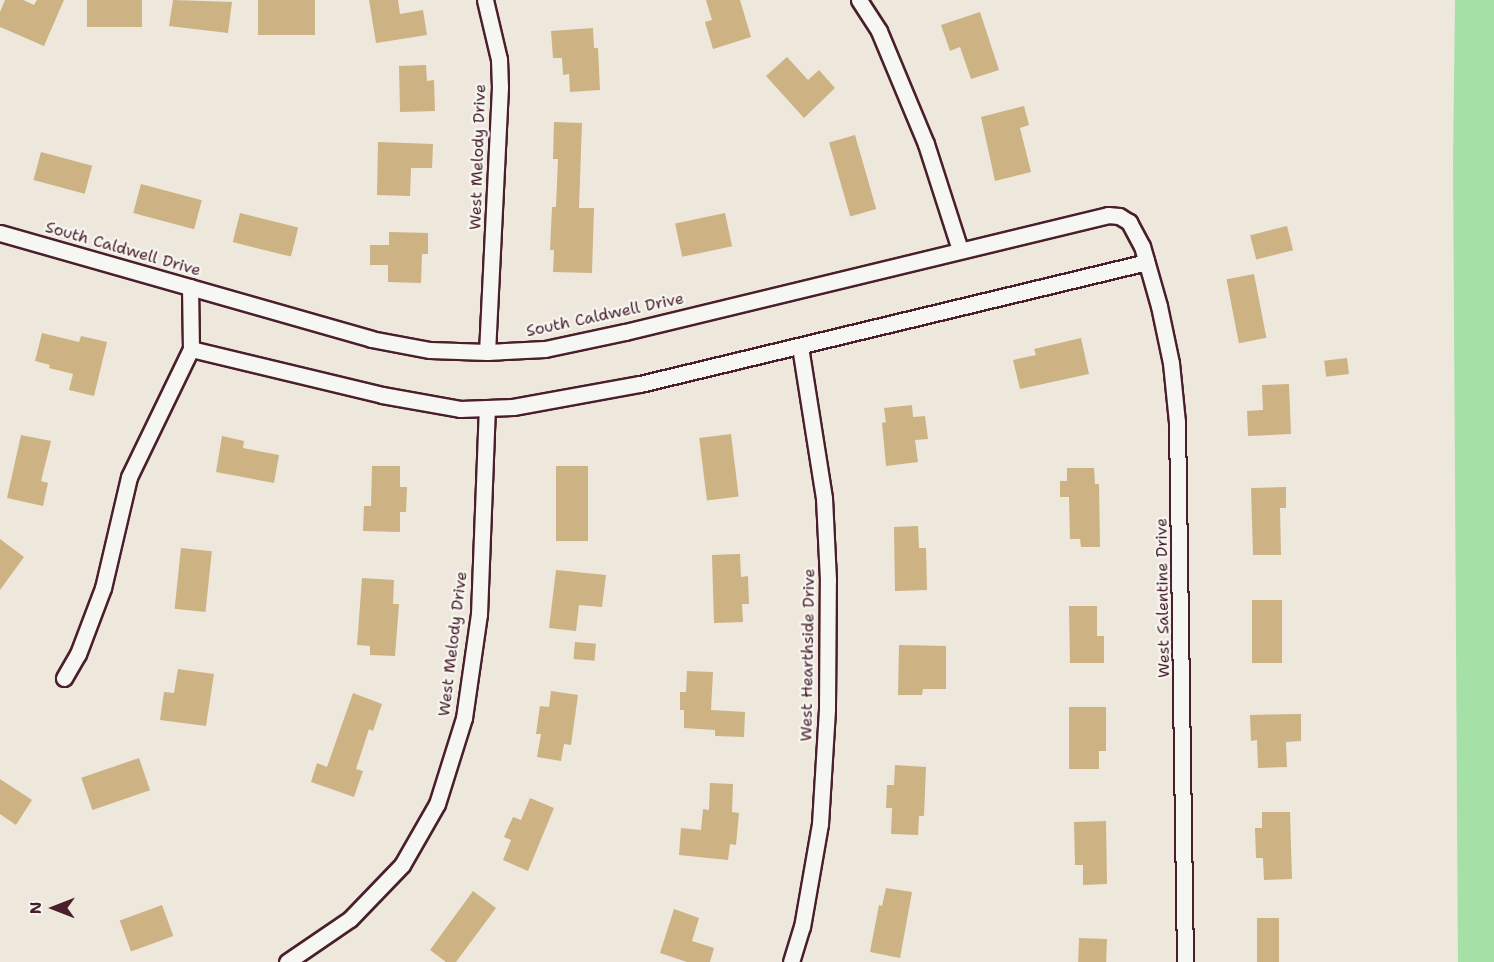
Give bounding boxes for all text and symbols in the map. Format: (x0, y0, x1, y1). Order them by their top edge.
street label: West Melody Drive (466, 84, 490, 230)
street label: South Caldwell Drive (43, 218, 203, 280)
street label: South Caldwell Drive (524, 289, 686, 341)
street label: West Salentine Drive (1152, 518, 1174, 678)
street label: West Hearthside Drive (797, 568, 819, 742)
street label: West Melody Drive (435, 570, 471, 718)
north arrow (24, 878, 84, 938)
text: N (25, 902, 46, 914)

